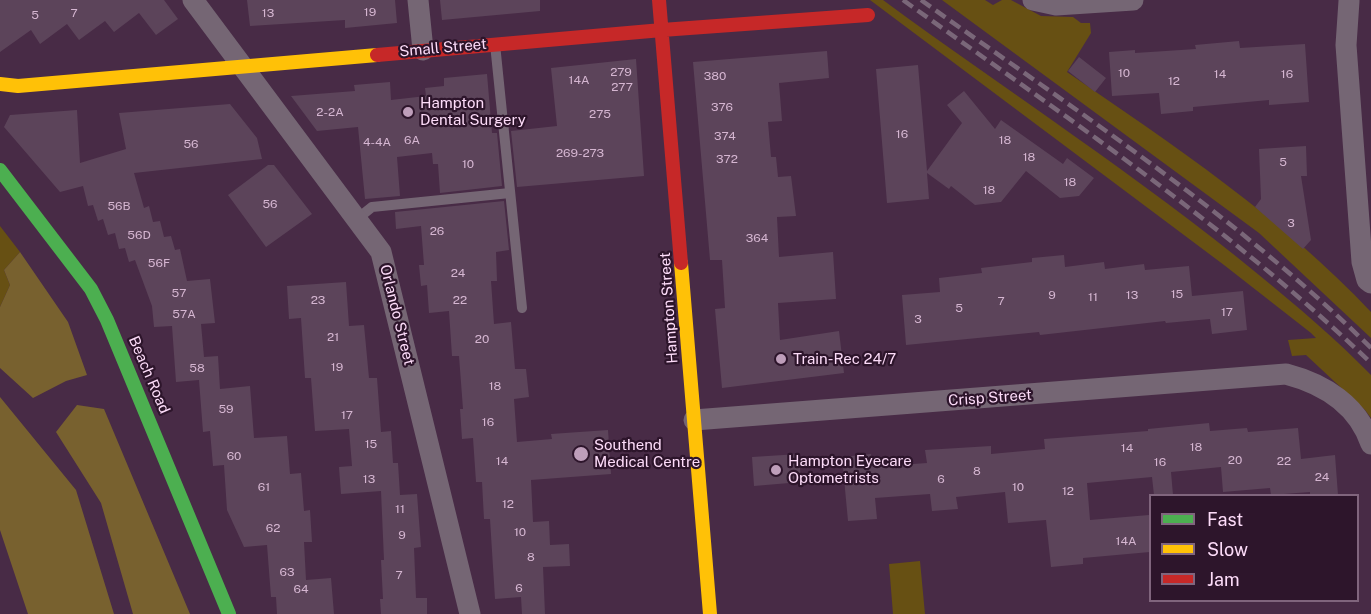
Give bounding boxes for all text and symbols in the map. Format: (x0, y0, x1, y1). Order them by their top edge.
house number: 19 (364, 5, 376, 19)
house number: 7 (70, 6, 78, 20)
house number: 13 (262, 6, 274, 20)
house number: 5 (31, 8, 39, 22)
street label: Small Street (399, 35, 487, 61)
house number: 279 (610, 65, 632, 79)
house number: 10 (1118, 66, 1130, 80)
house number: 14 (1214, 67, 1226, 81)
house number: 16 (1281, 67, 1293, 81)
house number: 380 (704, 69, 726, 83)
house number: 14A (569, 73, 589, 87)
house number: 12 (1168, 74, 1180, 88)
house number: 277 (611, 80, 633, 94)
place label: Hampton Dental Surgery (420, 94, 526, 129)
house number: 376 (711, 100, 733, 114)
house number: 2-2A (316, 105, 344, 119)
marker: Hampton Dental Surgery (401, 105, 415, 119)
house number: 275 (589, 107, 611, 121)
house number: 16 (896, 127, 908, 141)
house number: 374 (714, 129, 736, 143)
house number: 6A (404, 133, 420, 147)
house number: 18 (999, 133, 1011, 147)
house number: 4-4A (363, 135, 391, 149)
house number: 56 (183, 137, 199, 151)
house number: 269-273 (556, 146, 604, 160)
house number: 18 (1023, 150, 1035, 164)
house number: 372 (716, 152, 738, 166)
house number: 5 (1279, 155, 1287, 169)
house number: 10 (462, 157, 474, 171)
house number: 18 (1064, 175, 1076, 189)
house number: 18 (983, 183, 995, 197)
house number: 56 (262, 197, 278, 211)
house number: 56B (107, 199, 131, 213)
house number: 3 (1287, 216, 1295, 230)
house number: 26 (430, 224, 444, 238)
house number: 56D (127, 228, 151, 242)
house number: 364 (746, 231, 768, 245)
street label: Hampton Street (656, 252, 682, 364)
house number: 56F (148, 256, 170, 270)
street label: Orlando Street (376, 263, 418, 367)
house number: 24 (451, 266, 465, 280)
house number: 57 (172, 286, 186, 300)
house number: 15 (1171, 287, 1183, 301)
house number: 9 (1048, 288, 1056, 302)
house number: 13 (1126, 288, 1138, 302)
house number: 11 (1088, 290, 1098, 304)
house number: 23 (311, 293, 325, 307)
house number: 22 (453, 293, 467, 307)
house number: 7 (997, 294, 1005, 308)
house number: 5 (955, 301, 963, 315)
house number: 17 (1221, 305, 1233, 319)
house number: 57A (172, 307, 196, 321)
house number: 3 (914, 312, 922, 326)
house number: 21 (327, 330, 339, 344)
house number: 20 (475, 332, 489, 346)
street label: Beach Road (125, 333, 173, 417)
place label: Train-Rec 24/7 (793, 350, 896, 368)
marker: Train-Rec 24/7 (774, 352, 788, 366)
house number: 19 (331, 360, 343, 374)
house number: 58 (189, 361, 205, 375)
house number: 18 (489, 379, 501, 393)
street label: Crisp Street (948, 386, 1032, 410)
house number: 59 (218, 402, 234, 416)
house number: 17 (341, 408, 353, 422)
house number: 16 (482, 415, 494, 429)
place label: Southend Medical Centre (594, 436, 700, 471)
house number: 15 (365, 437, 377, 451)
house number: 18 (1190, 440, 1202, 454)
house number: 14 (1121, 441, 1133, 455)
marker: Southend Medical Centre (572, 445, 590, 463)
house number: 60 (227, 449, 241, 463)
place label: Hampton Eyecare Optometrists (788, 452, 912, 487)
house number: 20 (1228, 453, 1242, 467)
house number: 14 (496, 454, 508, 468)
house number: 22 (1277, 454, 1291, 468)
house number: 16 (1154, 455, 1166, 469)
marker: Hampton Eyecare Optometrists (769, 463, 783, 477)
house number: 8 (973, 464, 981, 478)
house number: 24 (1315, 470, 1329, 484)
house number: 13 (363, 472, 375, 486)
house number: 6 (937, 472, 945, 486)
house number: 61 (258, 480, 270, 494)
house number: 10 (1012, 480, 1024, 494)
house number: 12 (1062, 484, 1074, 498)
legend (1149, 494, 1359, 602)
house number: 12 (502, 497, 514, 511)
house number: 11 (395, 502, 405, 516)
text: Fast (1207, 509, 1243, 530)
house number: 62 (266, 521, 280, 535)
house number: 10 (514, 525, 526, 539)
house number: 9 (398, 528, 406, 542)
house number: 14A (1116, 534, 1136, 548)
text: Slow (1207, 539, 1248, 560)
house number: 8 (527, 550, 535, 564)
house number: 63 (280, 565, 294, 579)
house number: 7 (395, 568, 403, 582)
text: Jam (1207, 569, 1240, 590)
house number: 6 (515, 581, 523, 595)
house number: 64 (294, 582, 308, 596)

